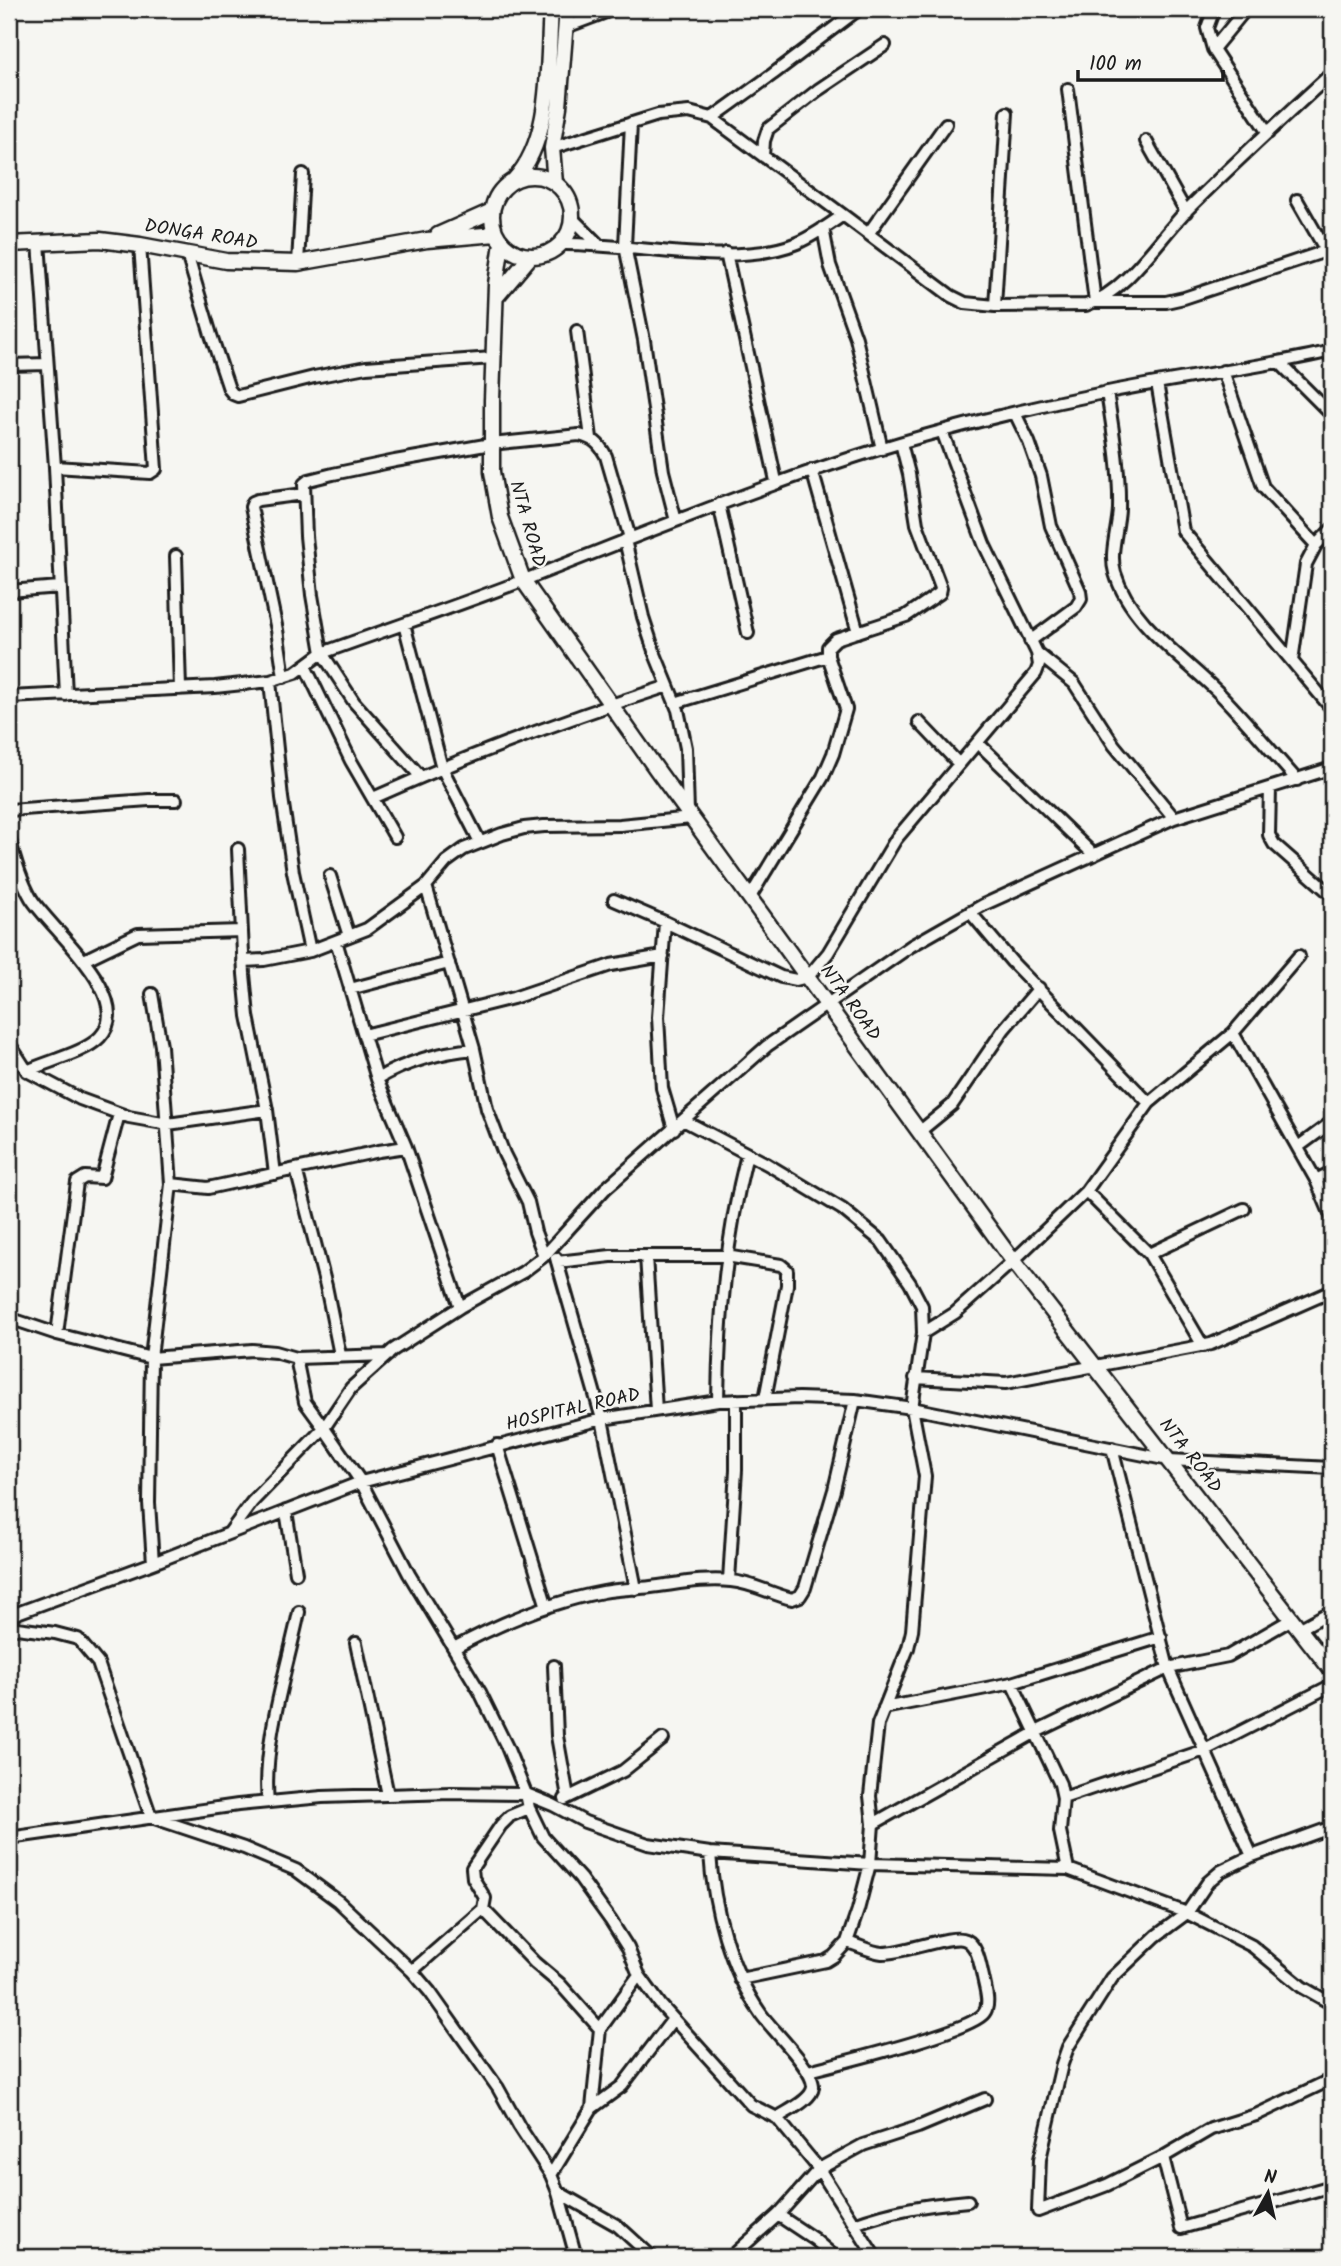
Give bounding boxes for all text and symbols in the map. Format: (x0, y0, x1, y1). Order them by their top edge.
scale bar (1078, 38, 1224, 82)
text: 100 m (1089, 48, 1142, 81)
street label: DONGA ROAD (142, 211, 260, 259)
street label: NTA ROAD (500, 477, 554, 571)
street label: NTA ROAD (812, 958, 888, 1048)
street label: HOSPITAL ROAD (503, 1380, 643, 1440)
street label: NTA ROAD (1151, 1412, 1229, 1500)
north arrow (1232, 2158, 1302, 2228)
text: N (1262, 2162, 1278, 2194)

